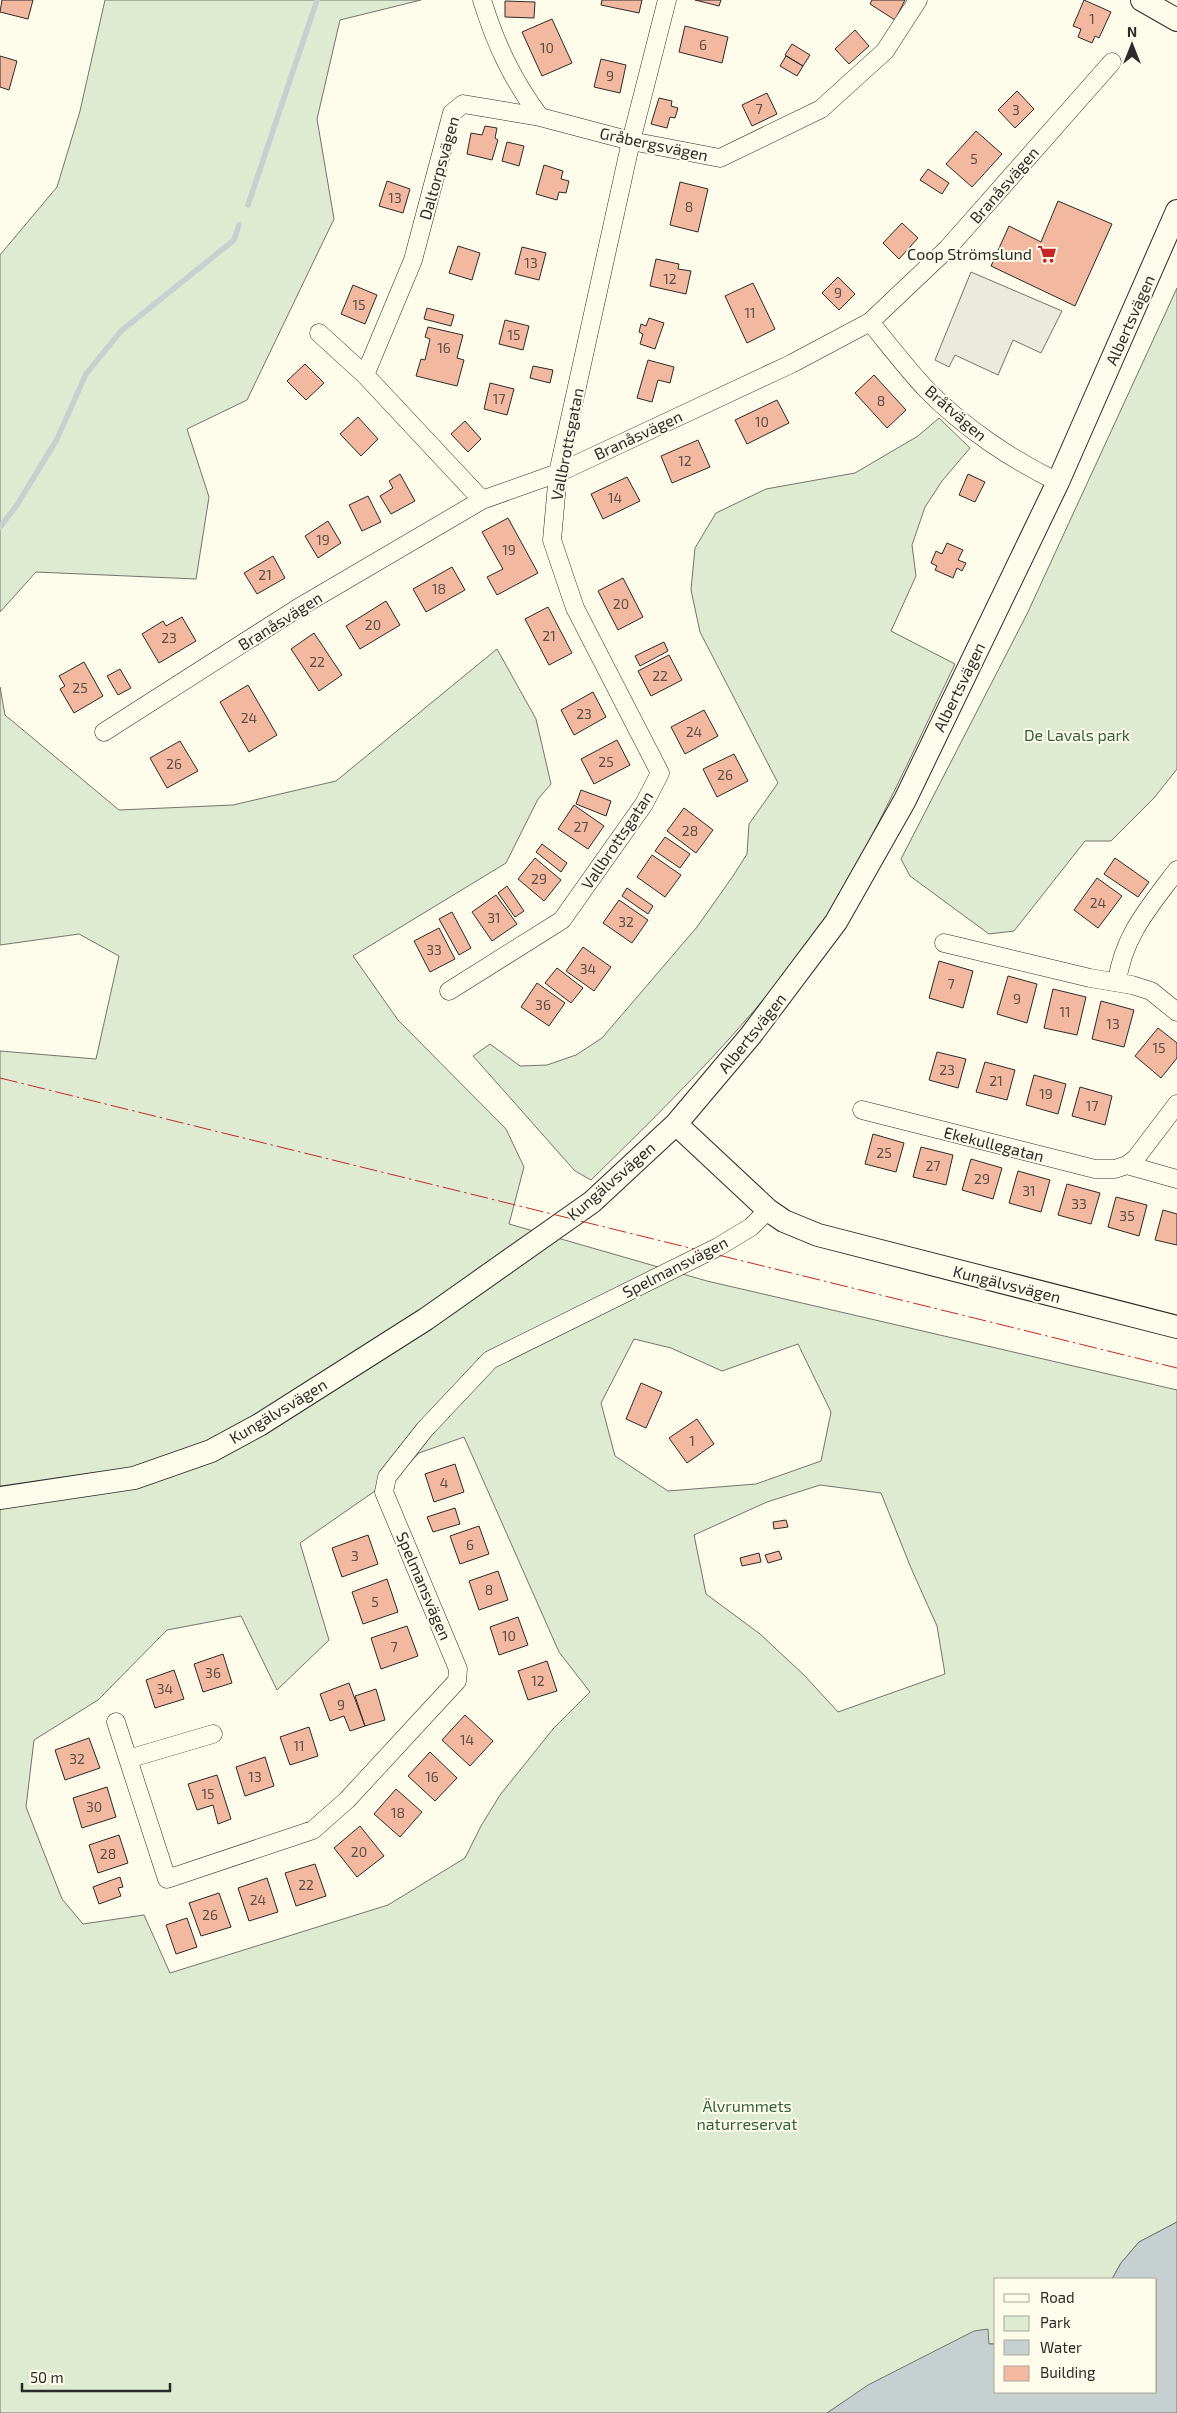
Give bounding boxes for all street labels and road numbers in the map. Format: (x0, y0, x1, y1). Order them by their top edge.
street label: Daltorpsvägen (415, 114, 462, 222)
street label: Gråbergsvägen (598, 123, 710, 164)
street label: Branåsvägen (965, 143, 1042, 227)
street label: Albertsvägen (1101, 272, 1158, 368)
street label: Bråtvägen (922, 381, 991, 444)
street label: Vallbrottsgatan (546, 386, 587, 502)
street label: Branåsvägen (591, 406, 685, 463)
street label: Branåsvägen (234, 587, 325, 654)
street label: Albertsvägen (929, 639, 988, 735)
street label: Vallbrottsgatan (577, 787, 656, 892)
street label: Albertsvägen (714, 989, 790, 1076)
street label: Ekekullegatan (942, 1122, 1046, 1165)
street label: Kungälvsvägen (563, 1137, 659, 1224)
street label: Spelmansvägen (619, 1232, 731, 1301)
street label: Kungälvsvägen (951, 1261, 1063, 1306)
street label: Kungälvsvägen (226, 1374, 330, 1447)
street label: Spelmansvägen (393, 1529, 456, 1643)

